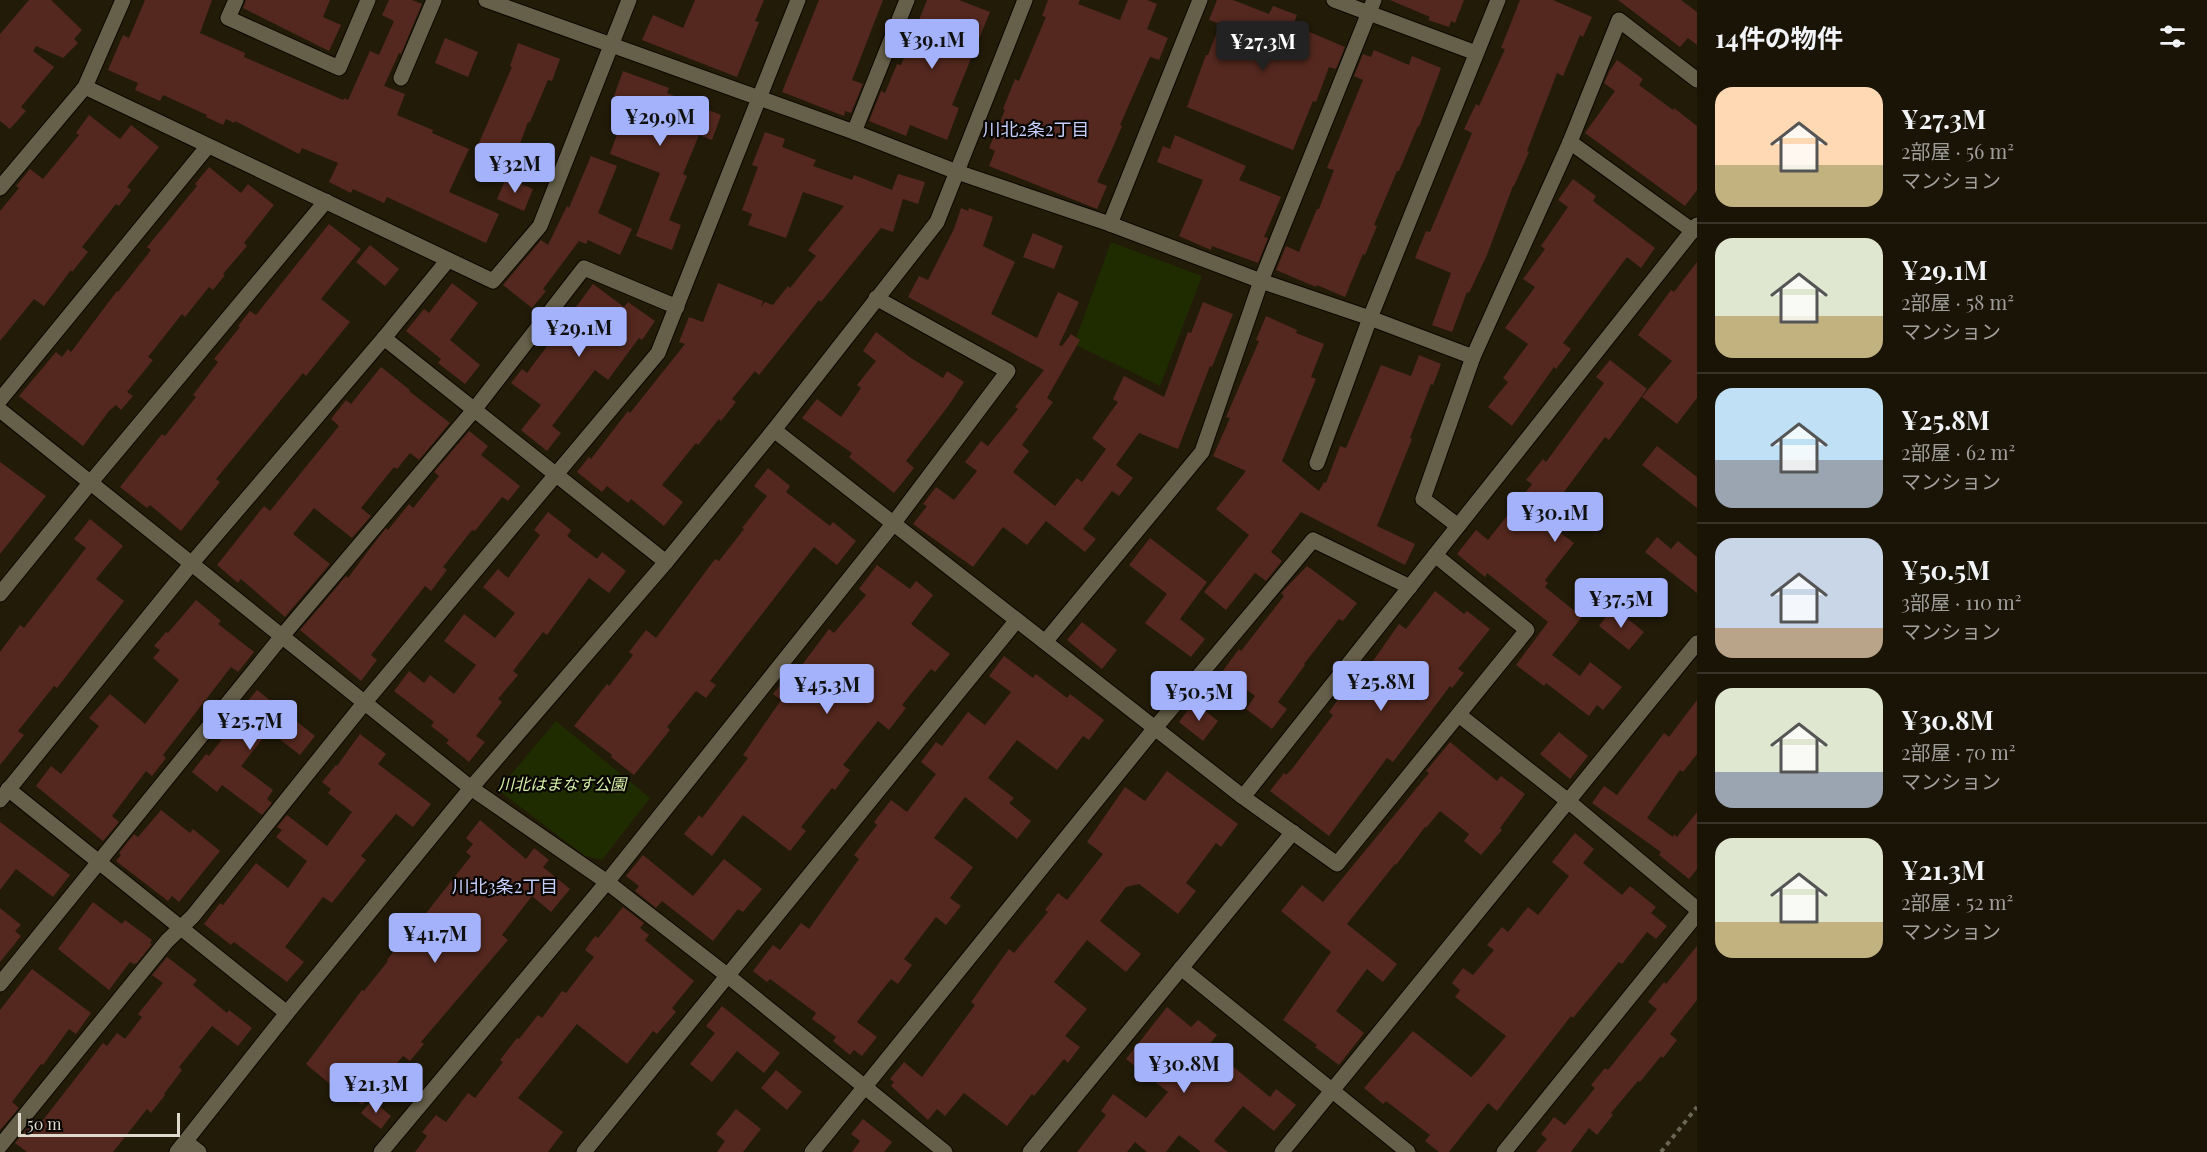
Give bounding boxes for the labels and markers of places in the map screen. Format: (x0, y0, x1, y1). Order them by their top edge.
pin: ¥39.1M (883, 19, 981, 70)
pin: ¥27.3M (1214, 21, 1312, 72)
pin: ¥29.9M (611, 96, 709, 147)
pin: ¥32M (479, 143, 551, 194)
pin: ¥29.1M (530, 307, 628, 358)
pin: ¥30.1M (1506, 492, 1604, 543)
pin: ¥37.5M (1572, 578, 1670, 629)
pin: ¥25.8M (1332, 661, 1430, 712)
pin: ¥45.3M (778, 664, 876, 715)
pin: ¥50.5M (1150, 671, 1248, 722)
pin: ¥25.7M (201, 700, 299, 751)
pin: ¥41.7M (386, 913, 484, 964)
pin: ¥30.8M (1135, 1043, 1233, 1094)
pin: ¥21.3M (327, 1063, 425, 1114)

